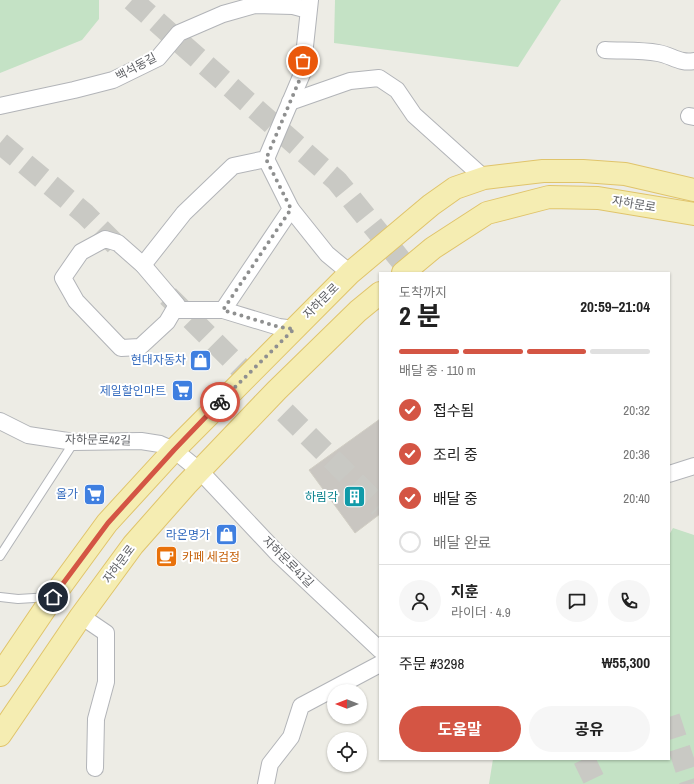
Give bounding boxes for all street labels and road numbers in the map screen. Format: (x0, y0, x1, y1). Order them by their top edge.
street label: 백석동길 (113, 50, 159, 84)
street label: 자하문로 (611, 193, 657, 215)
street label: 자하문로 (300, 280, 342, 322)
street label: 자하문로42길 (65, 431, 131, 449)
street label: 자하문로41길 (259, 533, 317, 591)
street label: 자하문로 (99, 542, 139, 586)

